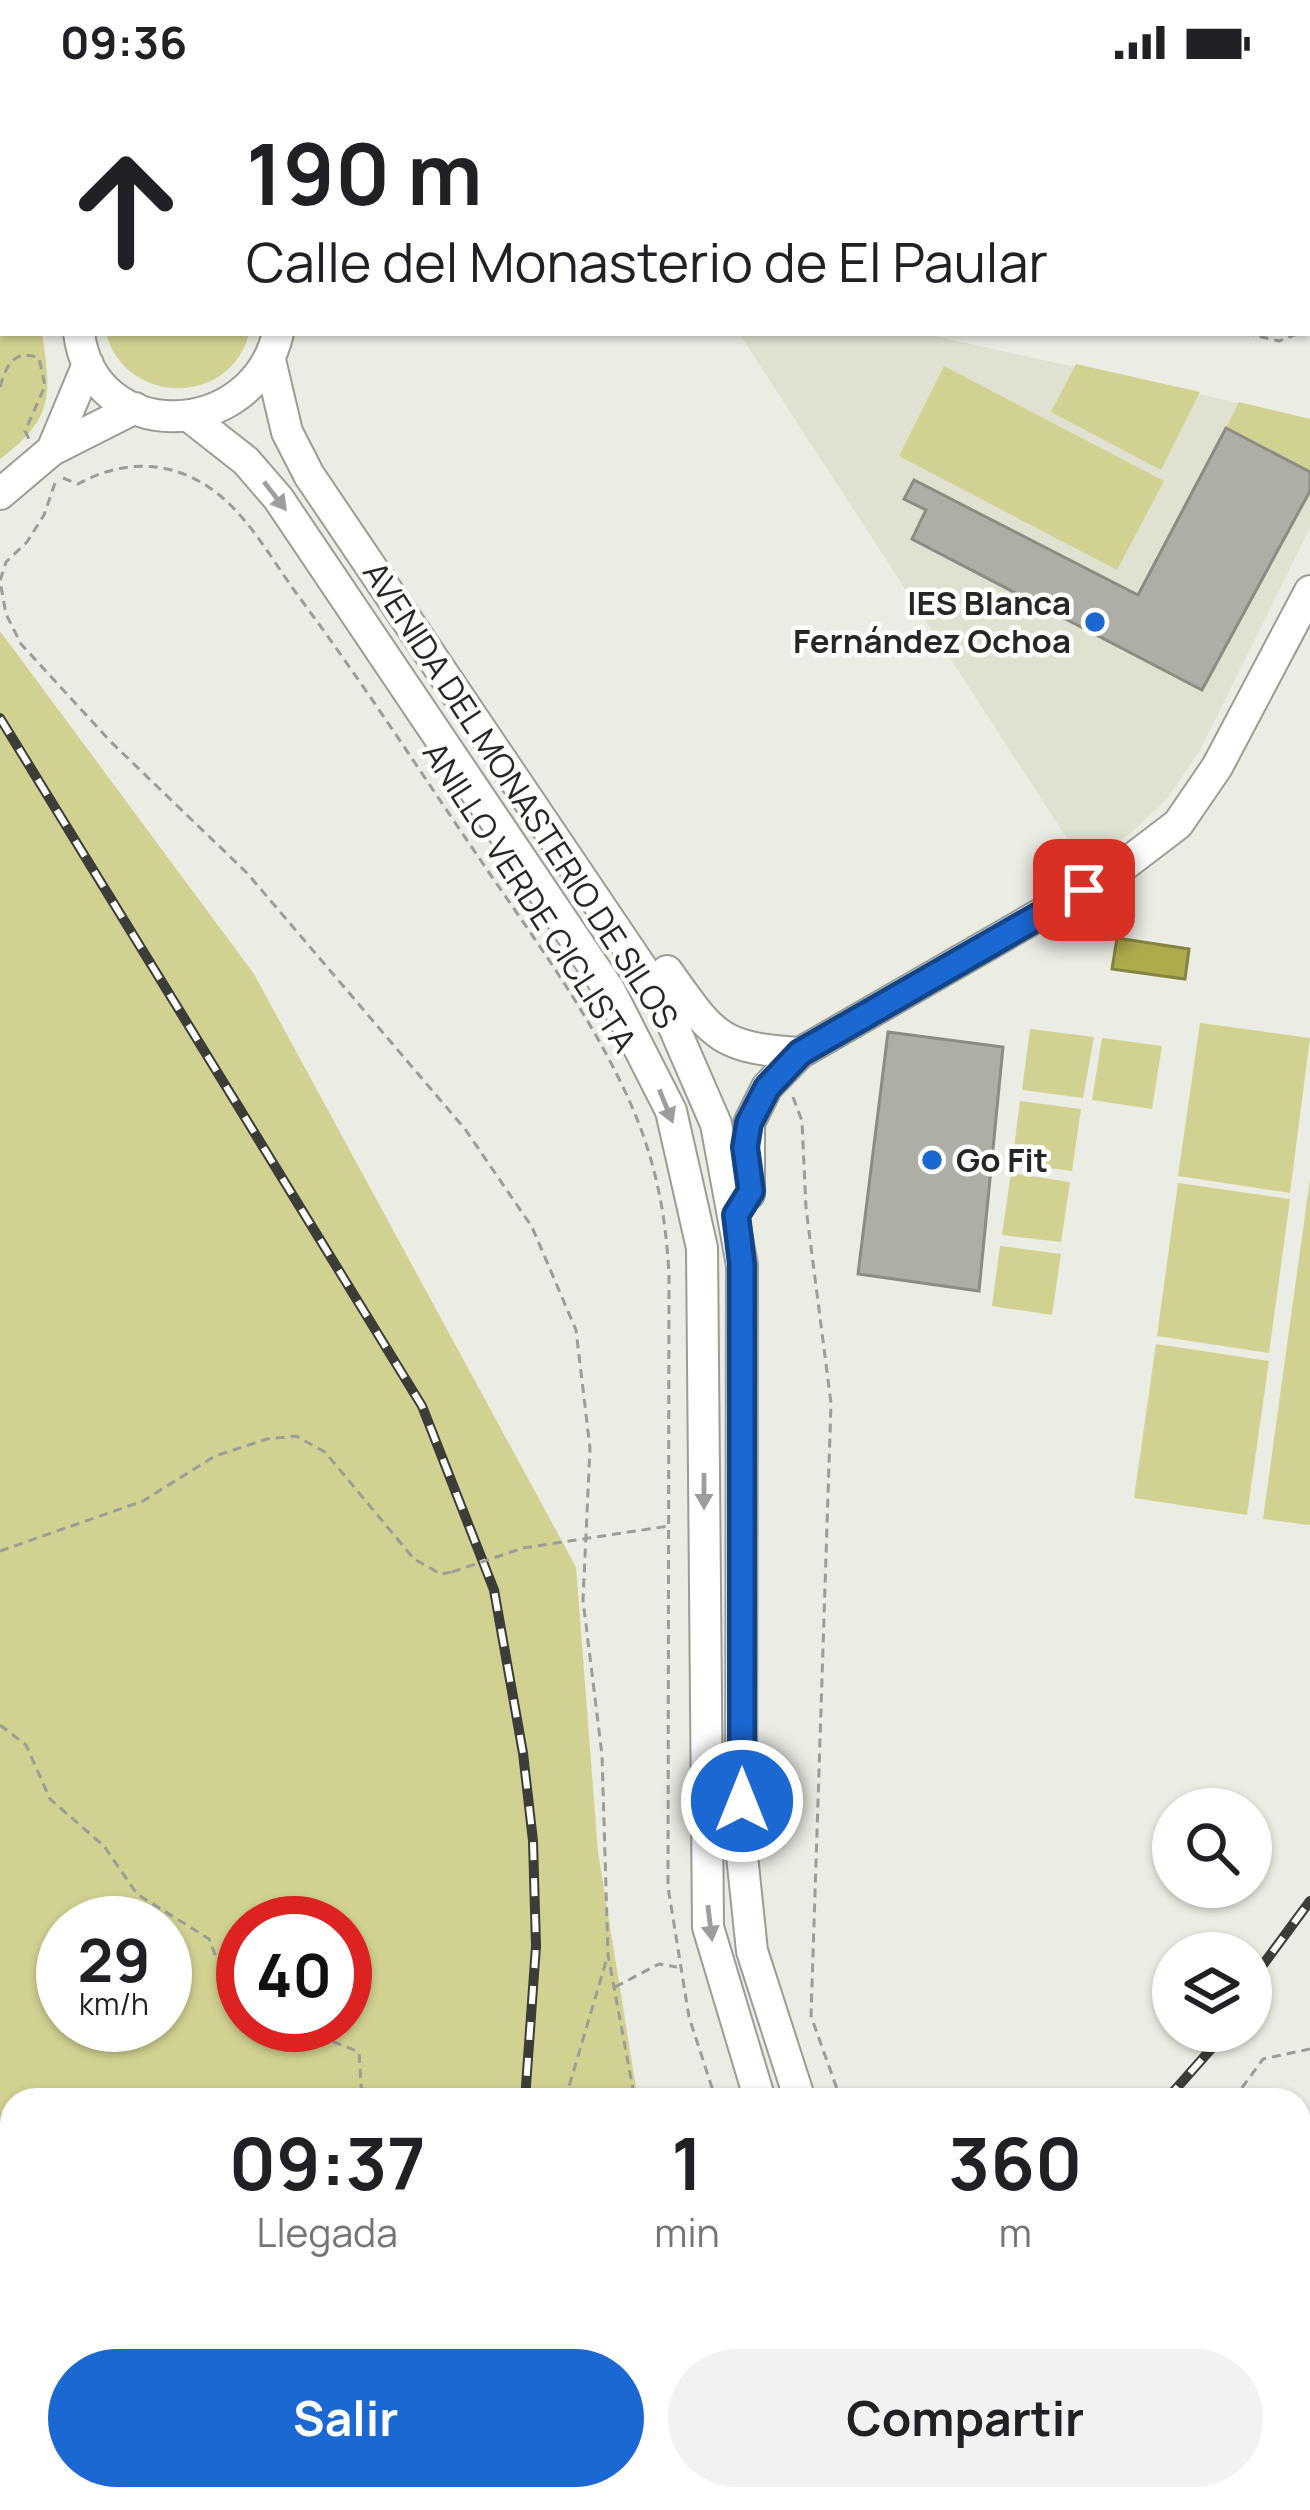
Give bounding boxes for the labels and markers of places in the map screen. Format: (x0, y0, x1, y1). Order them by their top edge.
place label: IES Blanca Fernández Ochoa (793, 580, 1071, 663)
marker: IES Blanca Fernández Ochoa (1082, 609, 1108, 635)
pin (1033, 839, 1135, 941)
place label: Go Fit (956, 1137, 1048, 1182)
marker: Go Fit (919, 1147, 945, 1173)

